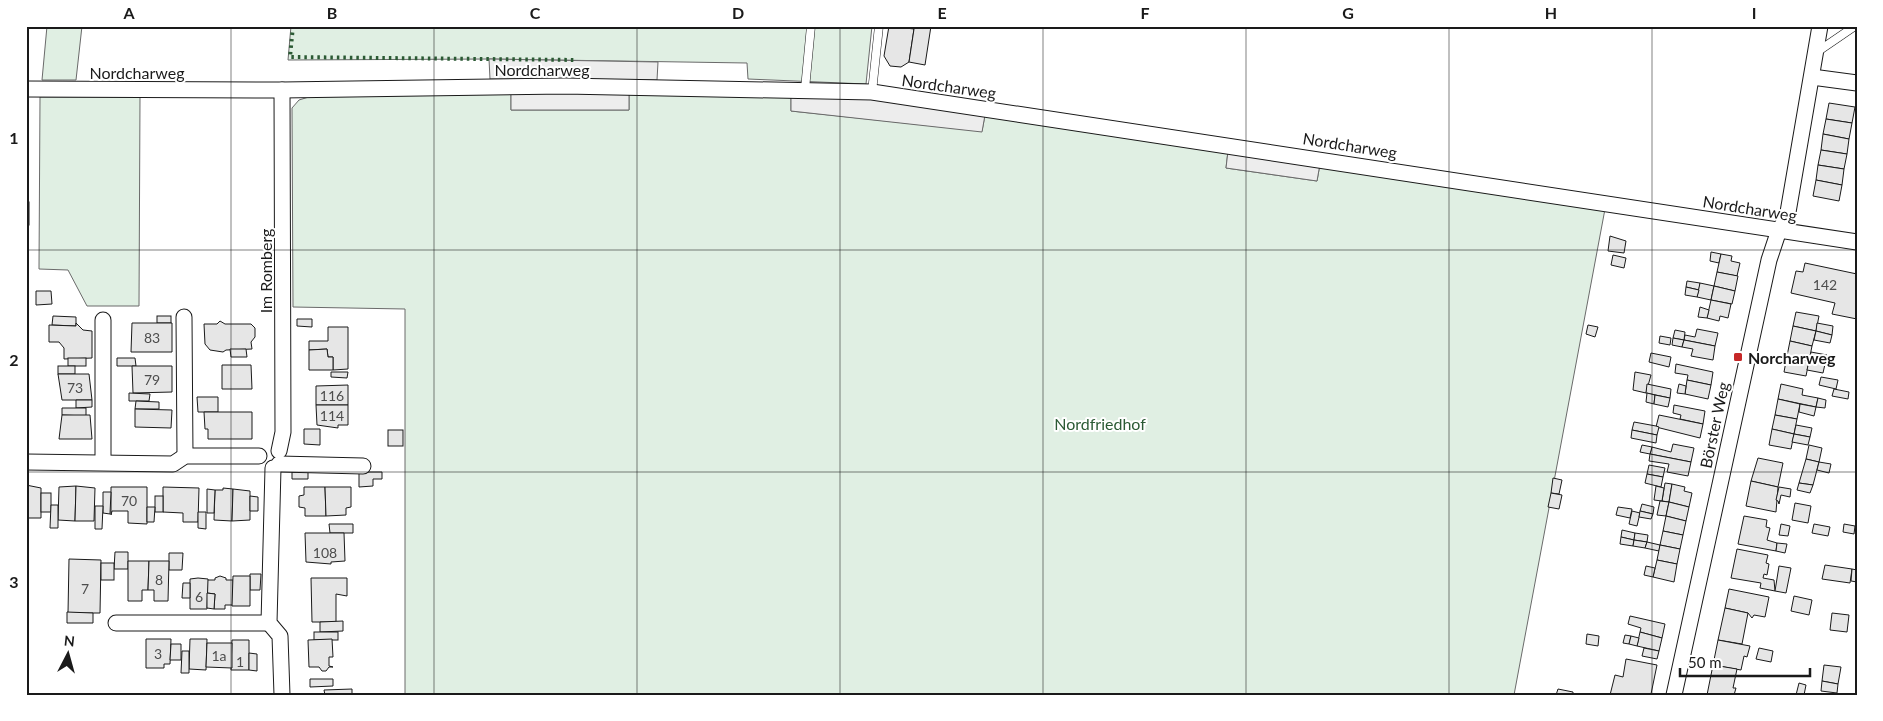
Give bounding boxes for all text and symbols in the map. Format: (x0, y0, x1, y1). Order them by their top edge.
text: A (122, 3, 135, 22)
text: B (327, 3, 337, 22)
text: C (530, 3, 541, 22)
text: D (732, 3, 744, 22)
text: E (937, 3, 947, 22)
text: F (1140, 3, 1150, 22)
text: G (1342, 3, 1354, 22)
text: H (1545, 3, 1557, 22)
text: I (1752, 3, 1756, 22)
street label: Nordcharweg (494, 60, 590, 79)
street label: Nordcharweg (89, 63, 185, 82)
street label: Nordcharweg (901, 70, 997, 102)
text: 1 (9, 128, 19, 147)
street label: Nordcharweg (1302, 128, 1398, 162)
street label: Nordcharweg (1702, 191, 1798, 225)
street label: Im Romberg (256, 229, 275, 313)
house number: 142 (1813, 276, 1837, 293)
house number: 83 (144, 329, 160, 346)
place label: Norcharweg (1748, 348, 1836, 367)
text: 2 (9, 350, 19, 369)
marker: Norcharweg (1732, 351, 1744, 363)
house number: 79 (144, 371, 160, 388)
house number: 73 (67, 379, 83, 396)
street label: Börster Weg (1696, 380, 1732, 470)
house number: 116 (320, 387, 344, 404)
house number: 114 (320, 407, 344, 424)
park label: Nordfriedhof (1054, 414, 1146, 433)
house number: 70 (121, 492, 137, 509)
house number: 108 (313, 544, 337, 561)
house number: 8 (155, 571, 163, 588)
text: 3 (9, 572, 19, 591)
house number: 7 (81, 580, 89, 597)
house number: 6 (195, 588, 203, 605)
north arrow (42, 628, 92, 678)
text: N (63, 632, 76, 650)
house number: 3 (154, 645, 162, 662)
scale bar (1680, 646, 1810, 678)
house number: 1a (211, 647, 227, 664)
house number: 1 (236, 653, 244, 670)
text: 50 m (1688, 653, 1722, 671)

